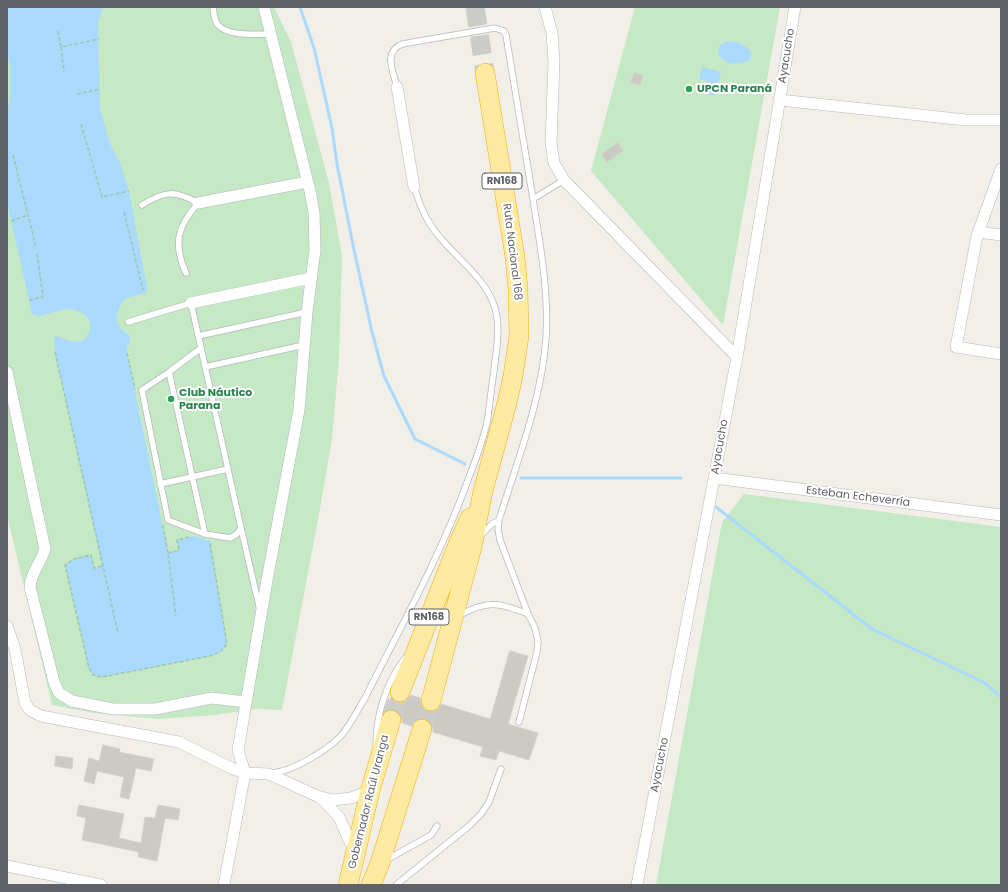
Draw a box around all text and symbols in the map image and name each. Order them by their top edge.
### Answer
street label: Ayacucho [776,28,798,84]
place label: UPCN Paraná [697,82,772,96]
marker: UPCN Paraná [684,84,694,94]
road number: RN168 [482,173,522,189]
street label: Ruta Nacional 168 [500,203,524,301]
place label: Club Náutico Parana [179,386,252,412]
marker: Club Náutico Parana [166,394,176,404]
street label: Ayacucho [709,419,731,475]
street label: Esteban Echeverría [805,484,911,510]
road number: RN168 [409,609,449,625]
street label: Gobernador Raúl Uranga [346,734,392,870]
street label: Ayacucho [648,736,672,794]

